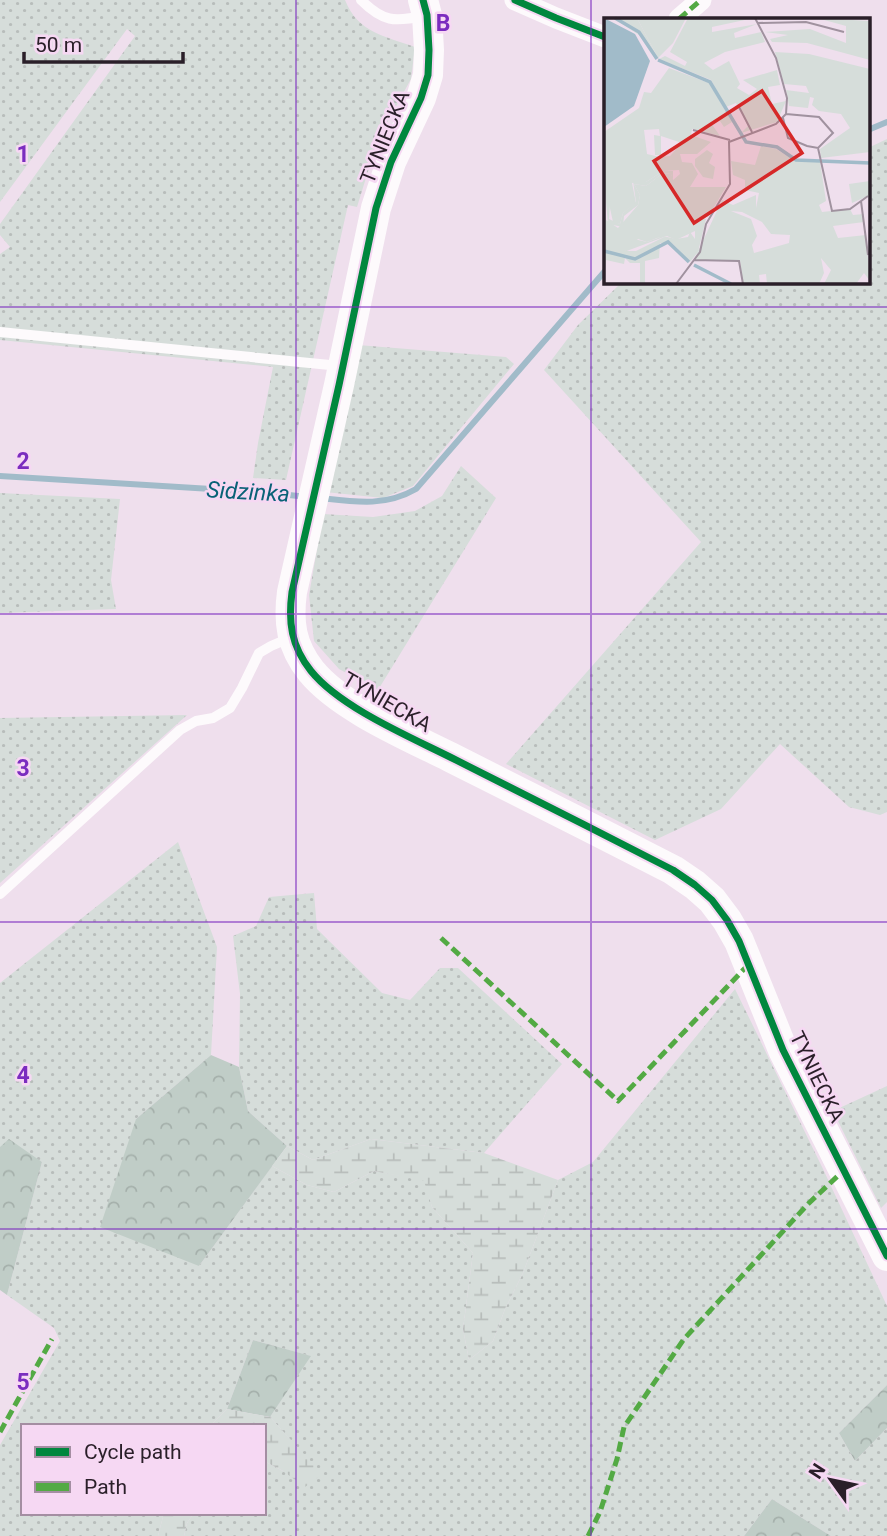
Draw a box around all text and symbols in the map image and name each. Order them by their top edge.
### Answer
text: B [436,10,450,37]
inset map [604,18,870,284]
scale bar [24,21,184,65]
text: 50 m [35,33,82,57]
street label: TYNIECKA [355,87,415,187]
text: 1 [16,141,30,168]
text: 2 [16,448,30,475]
water label: Sidzinka [206,476,290,508]
street label: TYNIECKA [338,667,436,737]
text: 3 [16,755,30,782]
street label: TYNIECKA [785,1027,850,1127]
text: 4 [16,1062,30,1089]
text: 5 [16,1369,30,1396]
legend [21,1424,266,1515]
text: Cycle path [84,1440,182,1464]
north arrow [796,1445,866,1515]
text: N [804,1459,830,1483]
text: Path [84,1475,127,1499]

